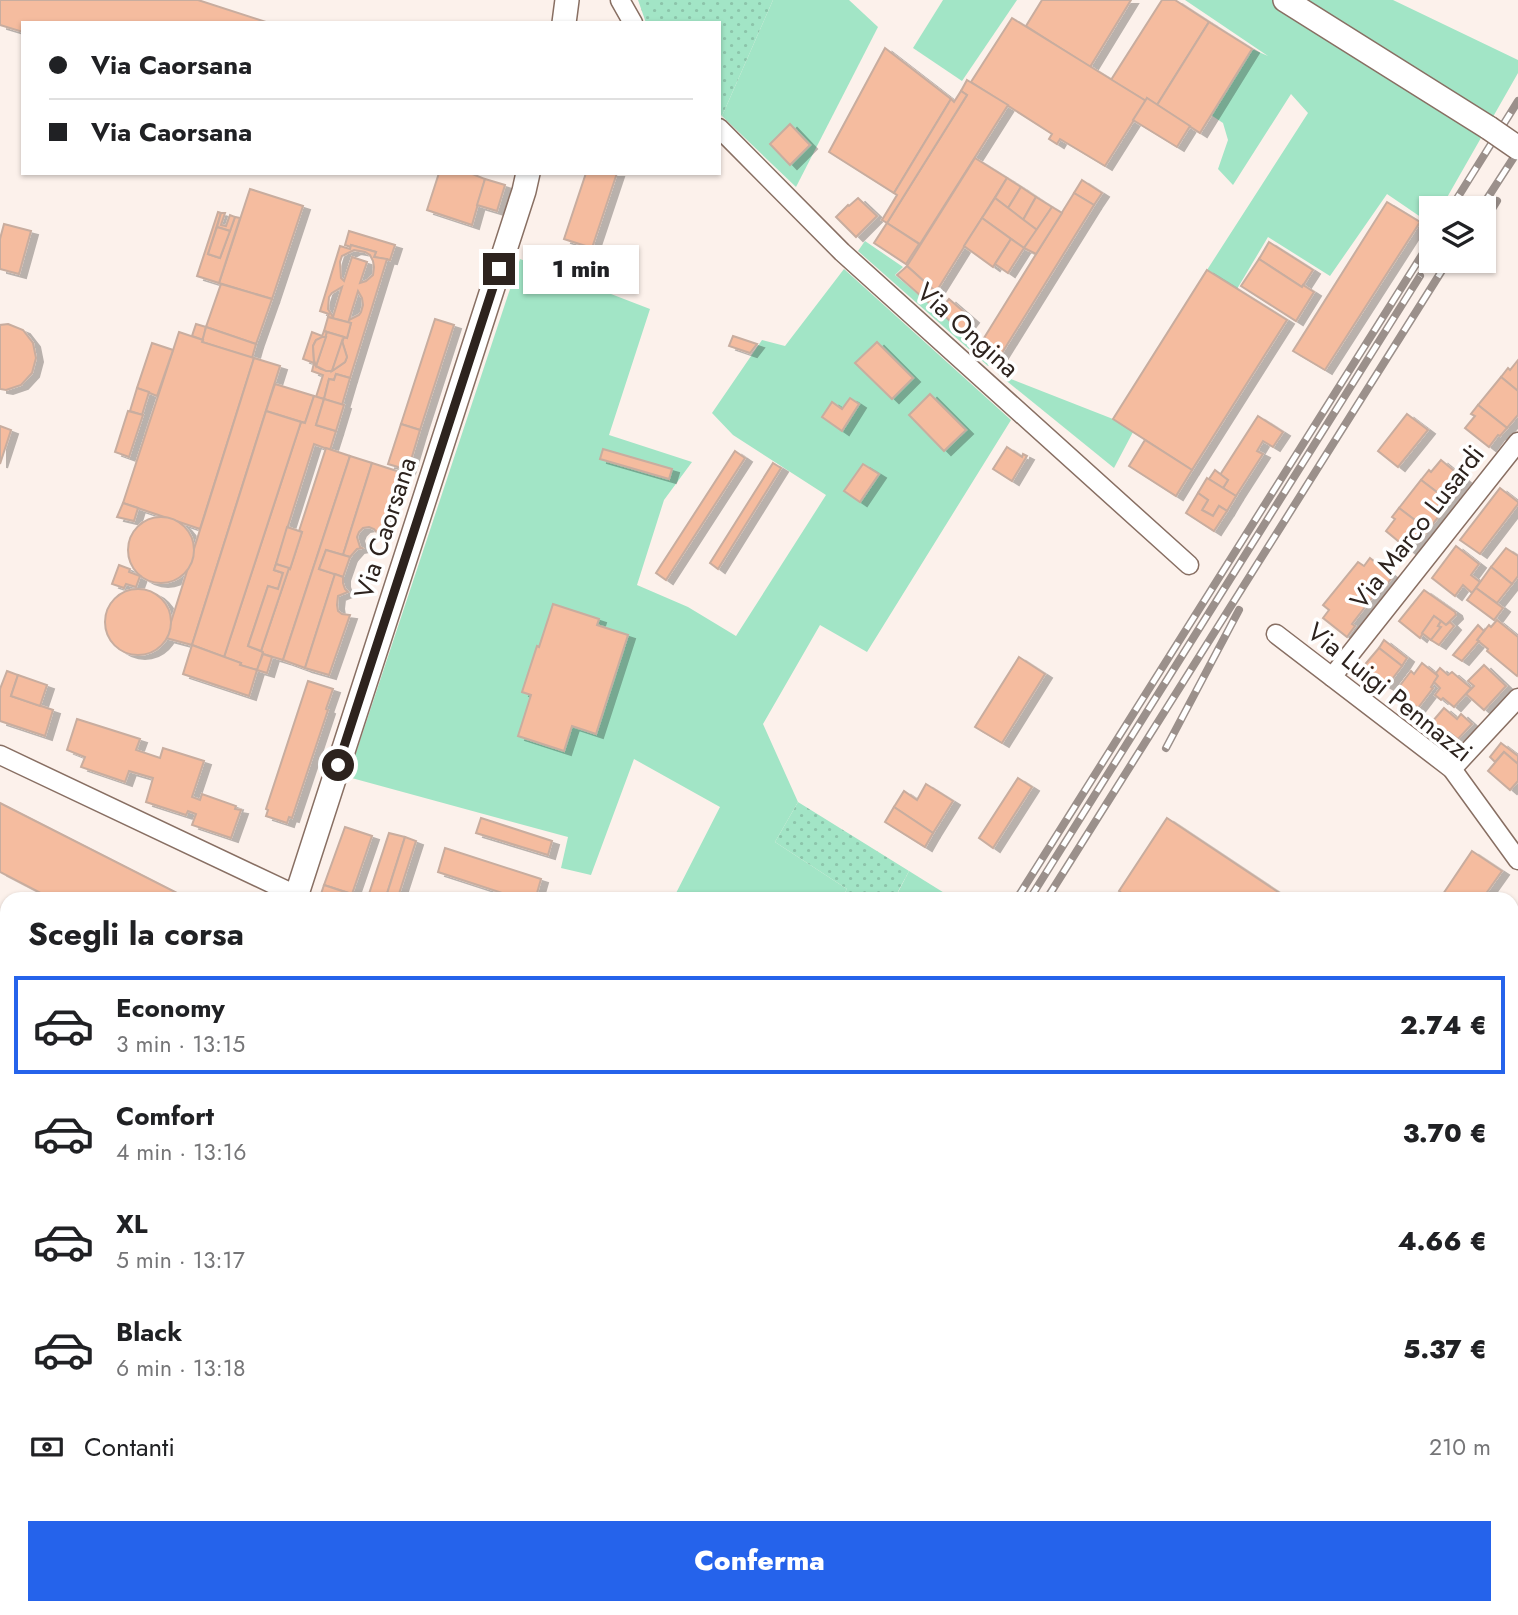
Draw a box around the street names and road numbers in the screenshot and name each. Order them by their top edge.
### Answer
street label: Via Ongina [908,274,1028,386]
street label: Via Marco Lusardi [1341,437,1493,617]
street label: Via Caorsana [344,452,426,604]
street label: Via Luigi Pennazzi [1299,613,1481,771]

